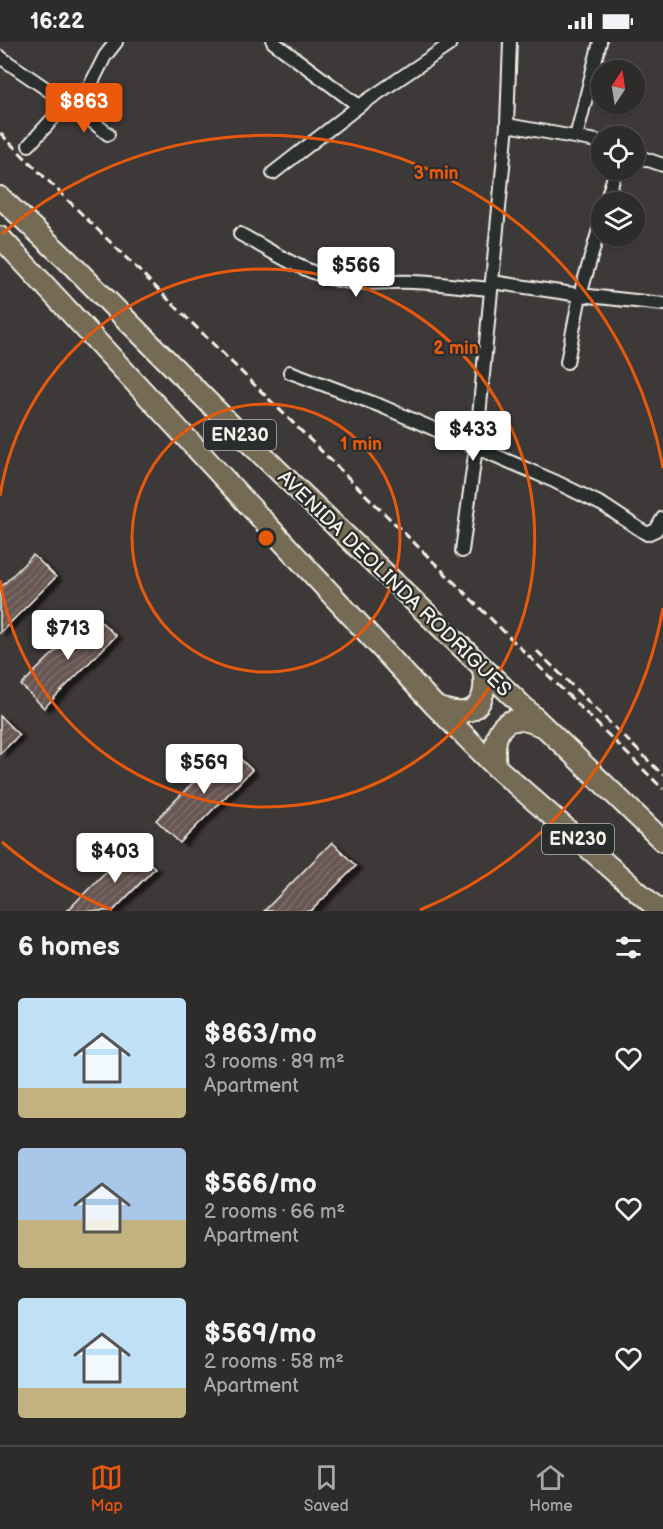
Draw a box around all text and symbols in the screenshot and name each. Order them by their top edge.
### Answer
text: 16:22 [30,8,84,35]
north arrow [591,60,645,114]
map controls [591,60,645,246]
pin: $863 [48,83,120,134]
text: $863 [60,90,109,114]
button: locate [591,126,645,180]
text: 3 min [413,163,459,184]
button: layers [591,192,645,246]
pin: $566 [320,247,392,298]
text: $566 [332,254,380,278]
text: 2 min [433,338,479,359]
pin: $433 [437,411,509,462]
text: $433 [449,418,497,442]
road number: EN230 [204,420,276,450]
text: 1 min [340,434,382,455]
street label: AVENIDA DEOLINDA RODRIGUES [273,466,516,702]
centre of rings [256,528,276,548]
pin: $713 [32,610,104,661]
text: $713 [46,617,90,641]
pin: $569 [168,744,240,795]
text: $569 [180,751,228,775]
road number: EN230 [542,824,614,854]
pin: $403 [79,833,151,884]
text: $403 [90,840,140,864]
icon: filters [612,931,645,964]
text: 6 homes [18,932,120,963]
text: $863/mo [204,1019,317,1050]
icon: home [66,1022,138,1094]
icon: heart [612,1042,645,1075]
text: 3 rooms · 89 m² [204,1050,345,1074]
text: Apartment [204,1074,299,1098]
text: $566/mo [204,1169,317,1200]
icon: home [66,1172,138,1244]
icon: heart [612,1192,645,1225]
text: 2 rooms · 66 m² [204,1200,345,1224]
text: Apartment [204,1224,299,1248]
text: $569/mo [204,1319,316,1350]
icon: home [66,1322,138,1394]
icon: heart [612,1342,645,1375]
text: 2 rooms · 58 m² [204,1350,344,1374]
text: Apartment [204,1374,299,1398]
tab: Map [90,1461,123,1516]
tab: Saved [304,1461,349,1516]
tab: Home [529,1461,573,1516]

